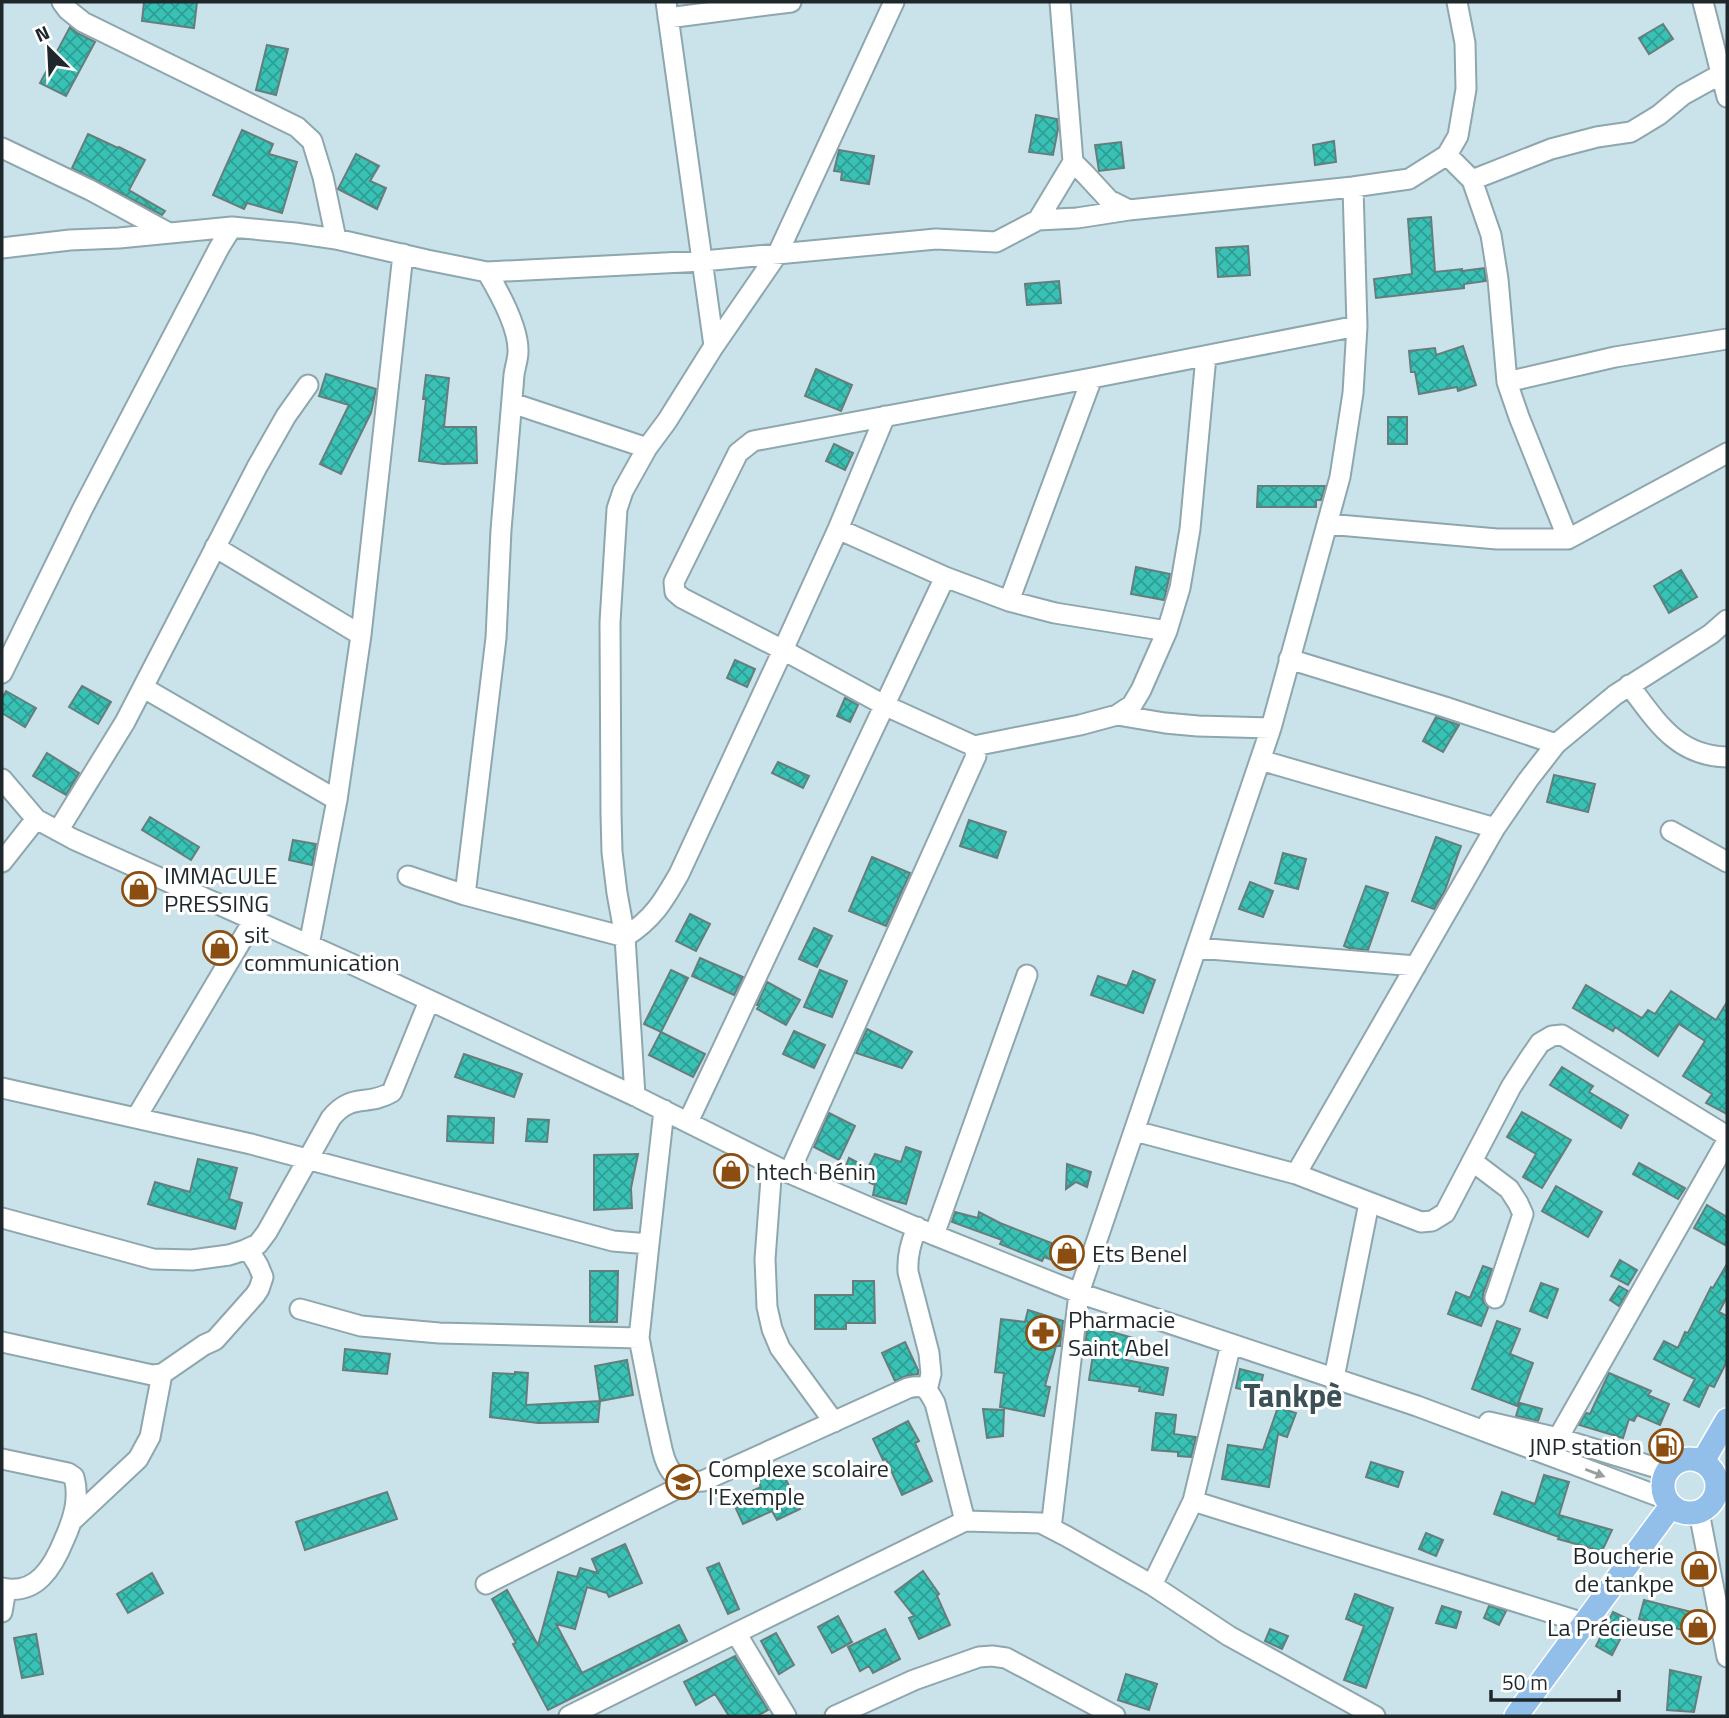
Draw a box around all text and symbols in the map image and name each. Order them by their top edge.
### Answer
north arrow [14,14,84,84]
text: N [30,17,54,49]
place label: IMMACULE PRESSING [164,857,278,921]
shop icon: IMMACULE PRESSING [120,870,158,908]
place label: sit communication [244,916,400,980]
shop icon: sit communication [201,929,239,967]
shop icon: htech Bénin [712,1152,750,1190]
place label: htech Bénin [756,1153,876,1189]
shop icon: Ets Benel [1048,1234,1086,1272]
place label: Ets Benel [1092,1235,1187,1271]
place label: Pharmacie Saint Abel [1068,1301,1175,1365]
pharmacy icon: Pharmacie Saint Abel [1024,1314,1062,1352]
district label: Tankpè [1244,1371,1342,1419]
fuel station icon: JNP station [1647,1427,1685,1465]
place label: JNP station [1528,1428,1642,1464]
place label: Complexe scolaire l'Exemple [708,1450,889,1514]
school or university icon: Complexe scolaire l'Exemple [664,1463,702,1501]
one-way arrow [1585,1468,1606,1479]
place label: Boucherie de tankpe [1573,1537,1674,1601]
shop icon: Boucherie de tankpe [1680,1550,1718,1588]
shop icon: La Précieuse [1679,1608,1717,1646]
place label: La Précieuse [1547,1609,1674,1645]
scale bar [1491,1658,1619,1702]
text: 50 m [1502,1666,1548,1698]

